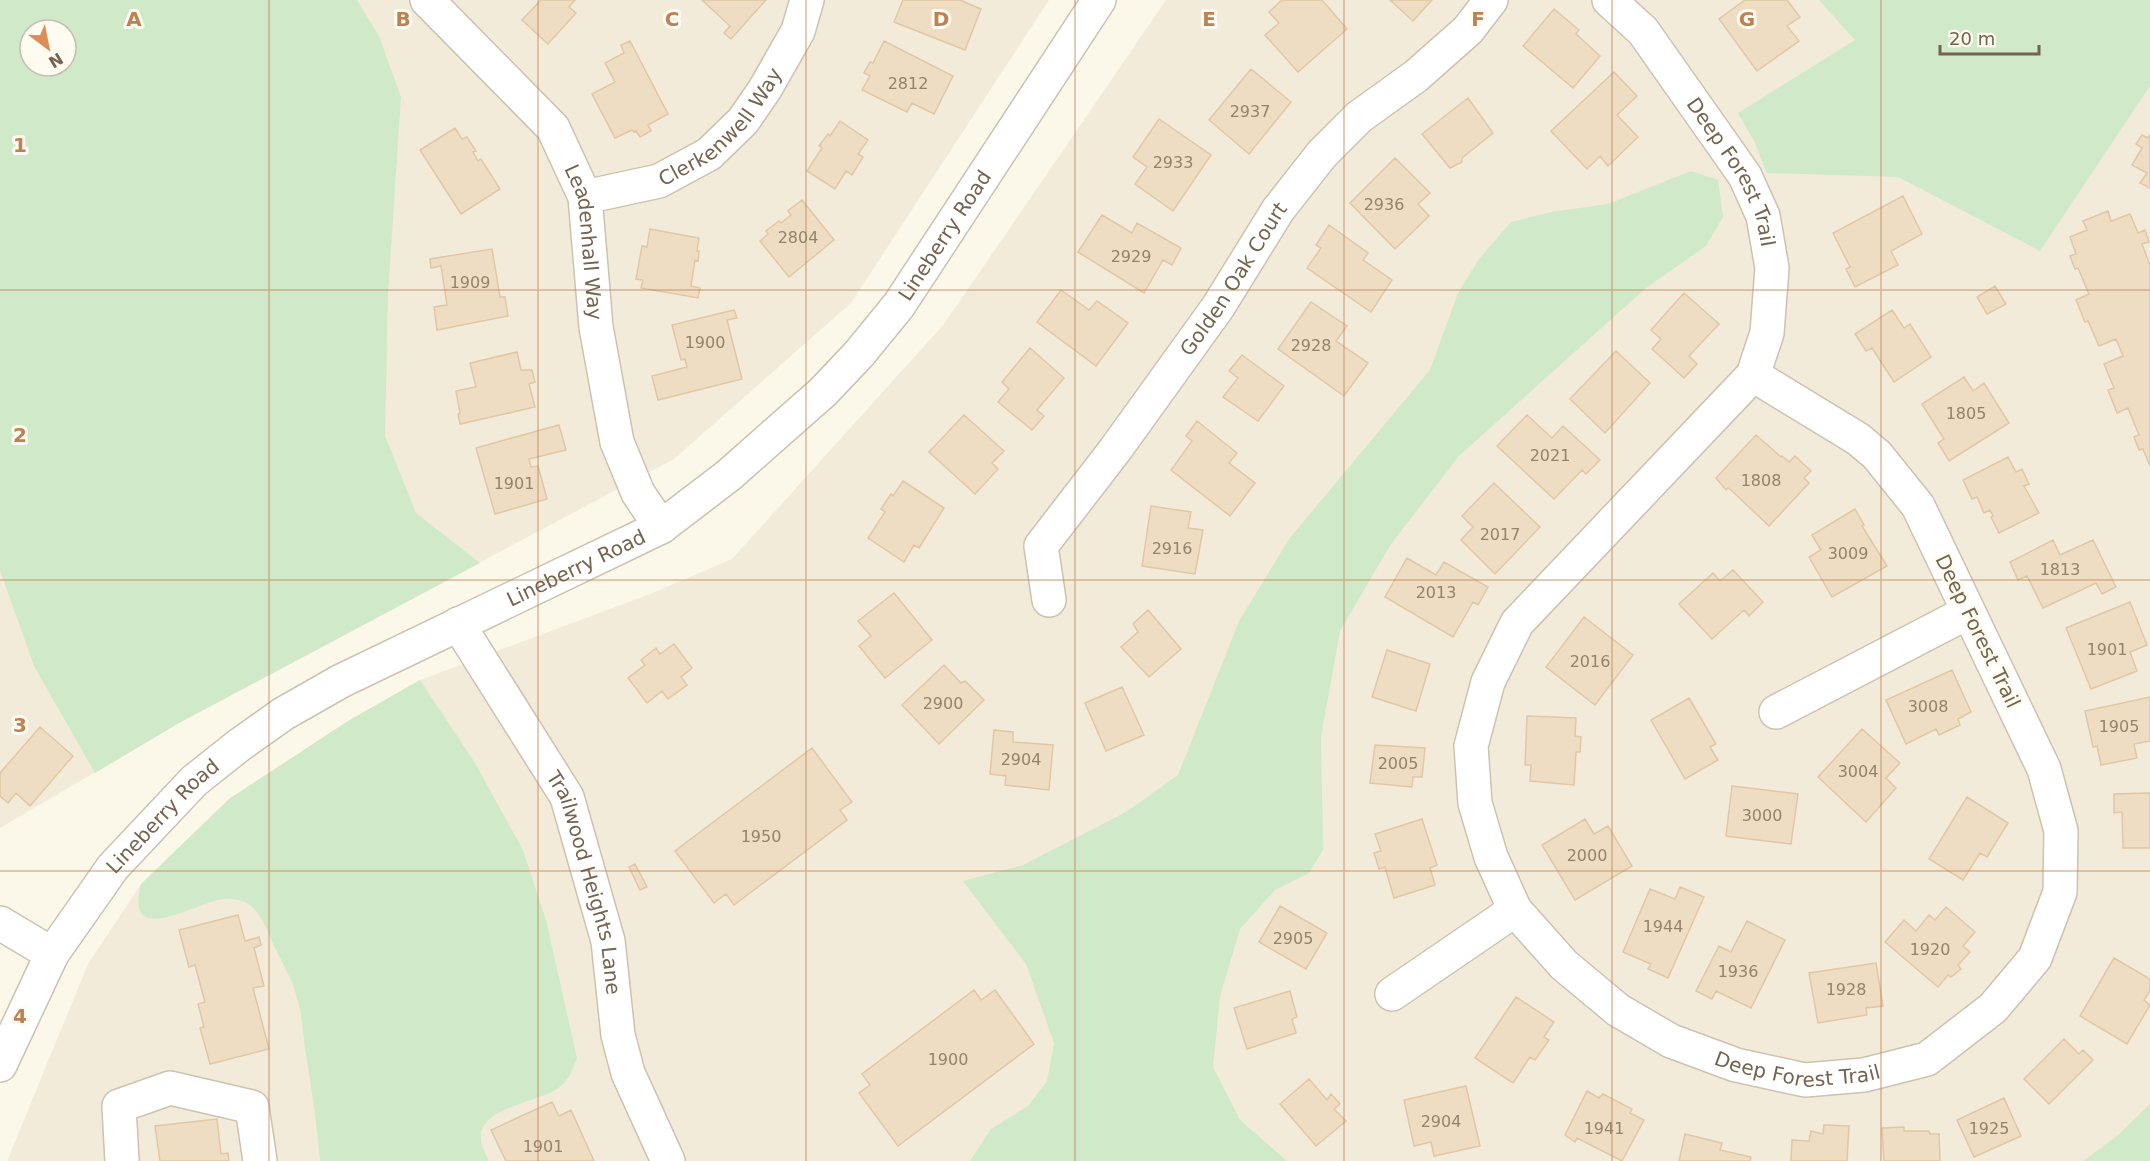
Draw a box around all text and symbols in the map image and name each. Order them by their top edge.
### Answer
text: A [126,7,142,31]
text: B [395,7,411,31]
text: C [665,7,679,31]
text: D [933,7,949,31]
text: E [1202,7,1216,31]
text: F [1471,7,1485,31]
text: G [1739,7,1755,31]
north arrow [18,18,78,78]
scale bar [1940,18,2039,56]
text: 20 m [1949,28,1995,49]
text: N [45,49,66,72]
street label: Clerkenwell Way [654,63,787,191]
house number: 2812 [888,74,928,93]
street label: Deep Forest Trail [1682,93,1780,248]
house number: 2937 [1230,102,1270,121]
text: 1 [13,133,27,157]
house number: 2933 [1153,153,1193,172]
street label: Leadenhall Way [560,160,607,321]
street label: Lineberry Road [893,166,996,305]
house number: 2936 [1364,195,1404,214]
street label: Golden Oak Court [1175,197,1292,360]
house number: 2804 [778,228,818,247]
house number: 2929 [1111,247,1151,266]
house number: 1909 [450,273,490,292]
house number: 1900 [685,333,725,352]
house number: 2928 [1291,336,1331,355]
house number: 1805 [1946,404,1986,423]
text: 2 [13,423,27,447]
house number: 2021 [1530,446,1570,465]
house number: 1808 [1741,471,1781,490]
house number: 1901 [494,474,534,493]
street label: Lineberry Road [503,524,649,611]
house number: 2017 [1480,525,1520,544]
house number: 2916 [1152,539,1192,558]
house number: 3009 [1828,544,1868,563]
street label: Deep Forest Trail [1930,550,2026,712]
house number: 1813 [2040,560,2080,579]
house number: 2013 [1416,583,1456,602]
house number: 1901 [2087,640,2127,659]
house number: 2016 [1570,652,1610,671]
house number: 2900 [923,694,963,713]
house number: 3008 [1908,697,1948,716]
text: 3 [13,713,27,737]
house number: 1905 [2099,717,2139,736]
house number: 2904 [1001,750,1041,769]
street label: Lineberry Road [101,754,224,878]
house number: 2005 [1378,754,1418,773]
house number: 3004 [1838,762,1878,781]
street label: Trailwood Heights Lane [541,766,626,996]
house number: 3000 [1742,806,1782,825]
house number: 1950 [741,827,781,846]
house number: 2000 [1567,846,1607,865]
house number: 1944 [1643,917,1683,936]
house number: 2905 [1273,929,1313,948]
house number: 1920 [1910,940,1950,959]
house number: 1936 [1718,962,1758,981]
house number: 1928 [1826,980,1866,999]
text: 4 [13,1004,27,1028]
street label: Deep Forest Trail [1711,1046,1883,1092]
house number: 1900 [928,1050,968,1069]
house number: 2904 [1421,1112,1461,1131]
house number: 1941 [1584,1119,1624,1138]
house number: 1925 [1969,1119,2009,1138]
house number: 1901 [523,1137,563,1156]

